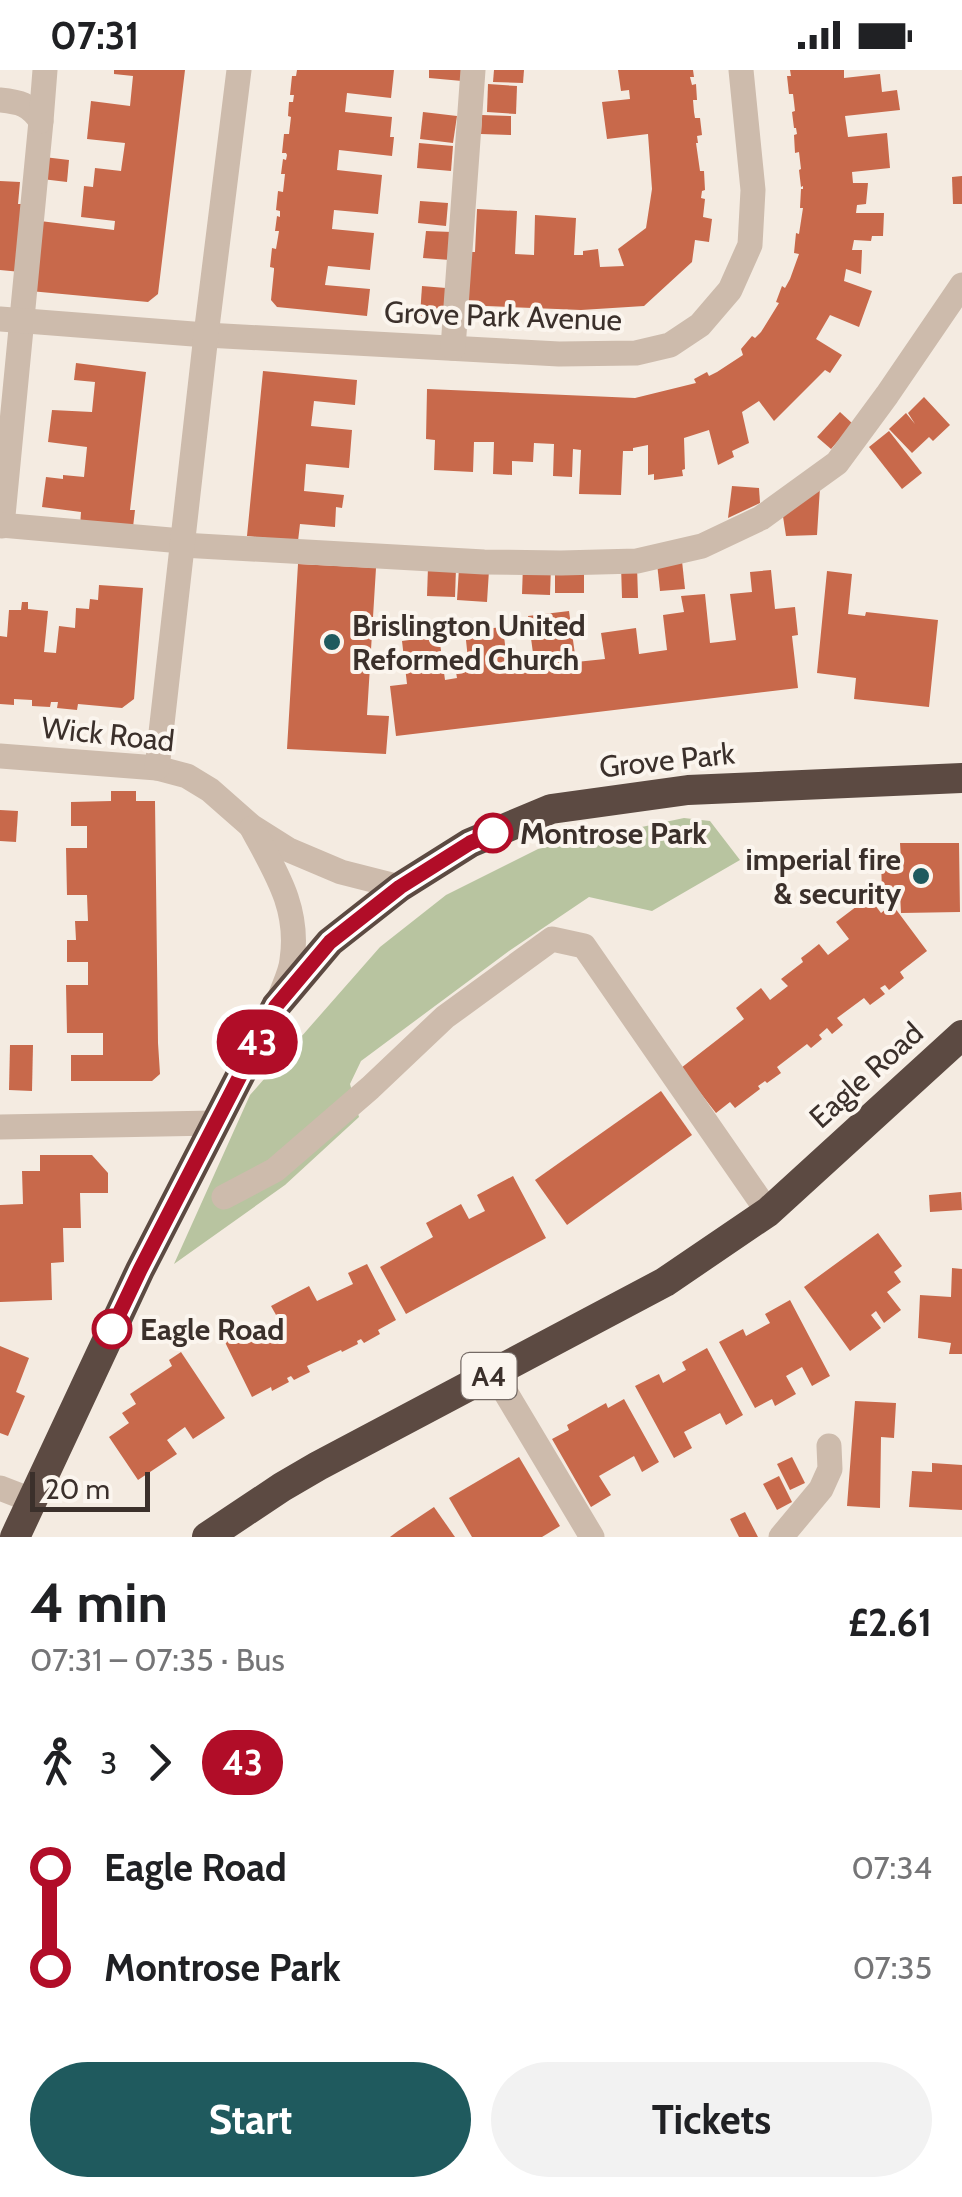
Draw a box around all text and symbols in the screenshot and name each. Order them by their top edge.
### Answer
text: 07:31 [50,12,139,59]
street label: Grove Park Avenue [384,293,622,339]
place label: Brislington United Reformed Church [352,607,586,678]
marker: Brislington United Reformed Church [321,631,343,653]
street label: Wick Road [40,709,176,759]
street label: Grove Park [597,734,737,786]
marker: Montrose Park [474,814,512,852]
place label: Montrose Park [520,815,707,852]
place label: imperial fire & security [746,841,902,912]
marker: imperial fire & security [910,865,932,887]
line badge: 43 [212,1010,302,1074]
street label: Eagle Road [802,1014,930,1136]
text: 43 [237,1021,277,1064]
marker: Eagle Road [93,1310,131,1348]
place label: Eagle Road [140,1311,284,1348]
road number: A4 [462,1353,516,1399]
scale bar [30,1467,150,1512]
text: 20 m [45,1472,110,1506]
text: 4 min [30,1569,168,1636]
text: £2.61 [848,1599,932,1646]
text: 07:31 – 07:35 · Bus [30,1640,285,1679]
icon: walk [30,1735,85,1790]
icon: forward [132,1735,187,1790]
text: 43 [222,1741,263,1784]
text: 3 [100,1743,117,1782]
text: Eagle Road [104,1844,287,1891]
text: 07:34 [851,1848,932,1887]
text: Montrose Park [104,1944,341,1991]
text: 07:35 [853,1948,932,1987]
button: Start [30,2062,471,2177]
button: Tickets [491,2062,932,2177]

